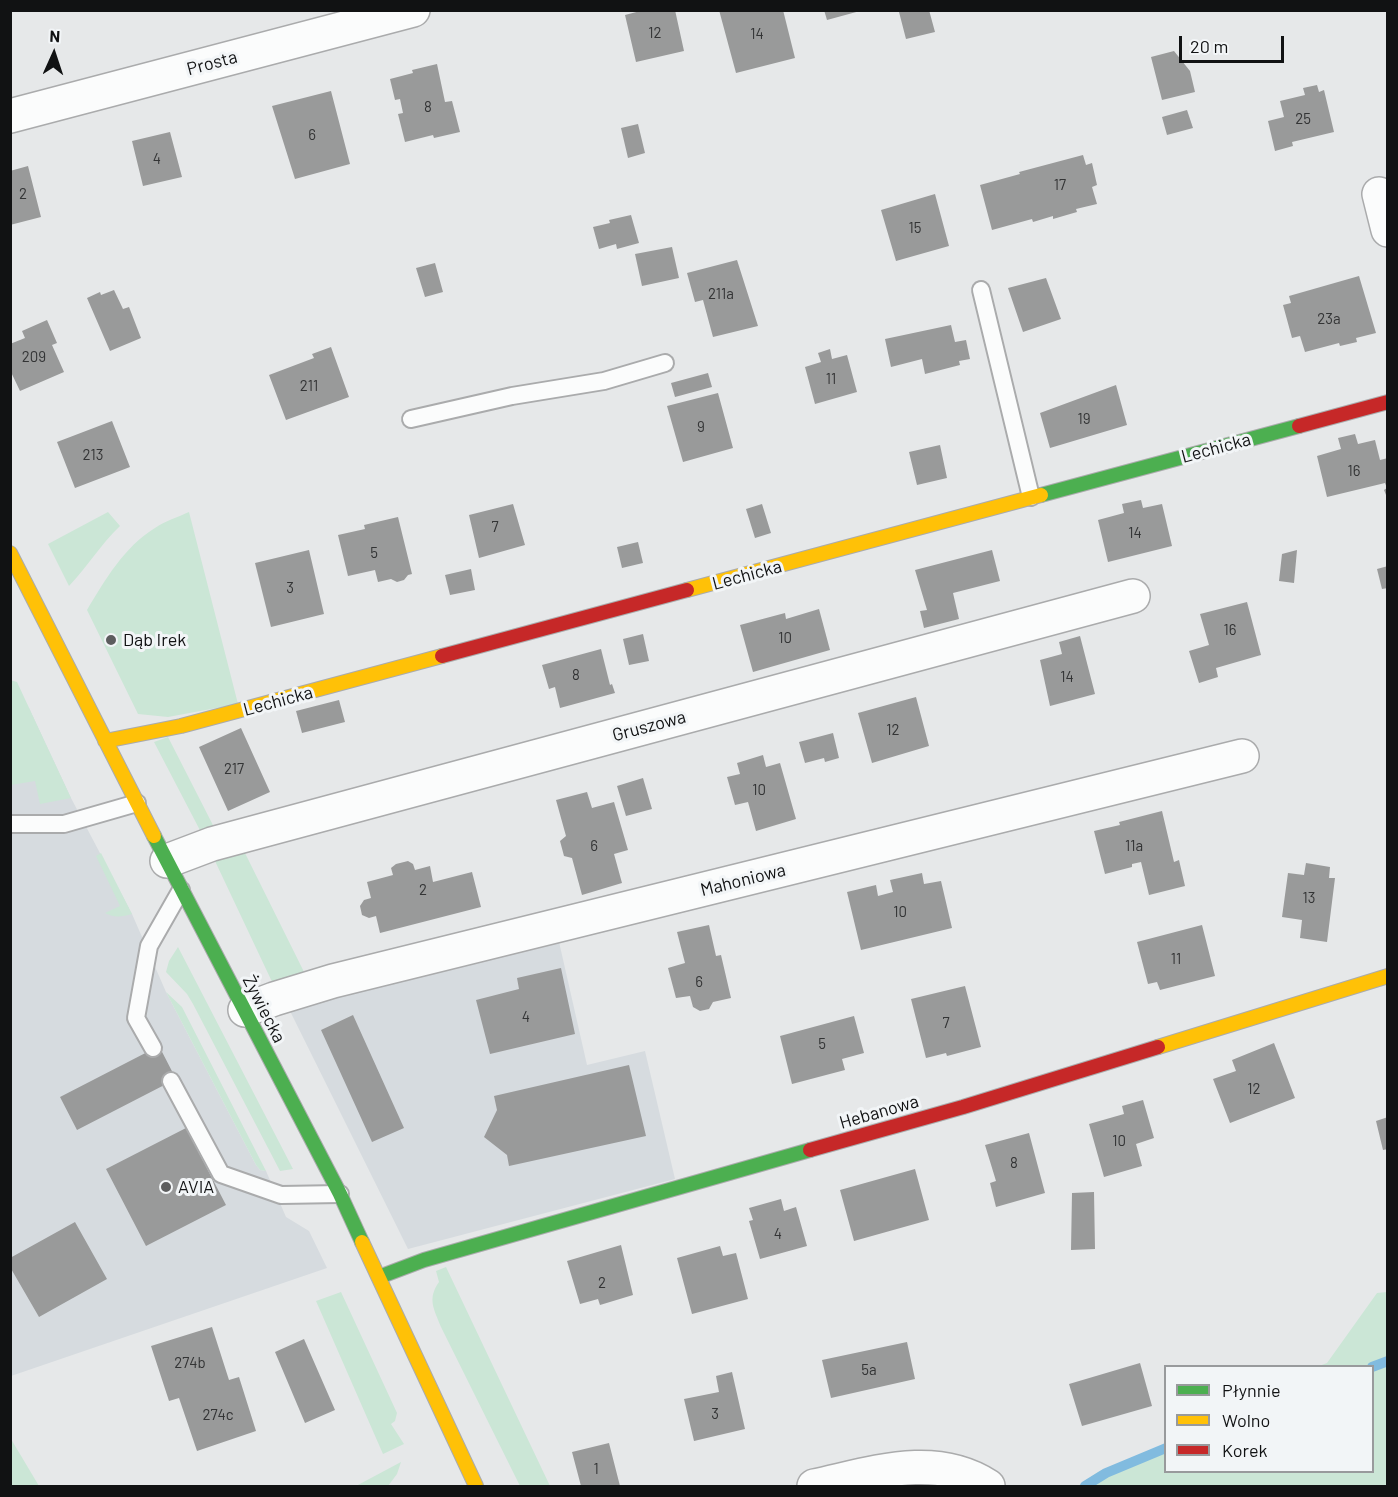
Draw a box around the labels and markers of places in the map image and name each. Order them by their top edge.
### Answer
place label: Dąb Irek [123,629,186,651]
marker: Dąb Irek [104,633,118,647]
place label: AVIA [178,1176,214,1198]
marker: AVIA [159,1180,173,1194]

